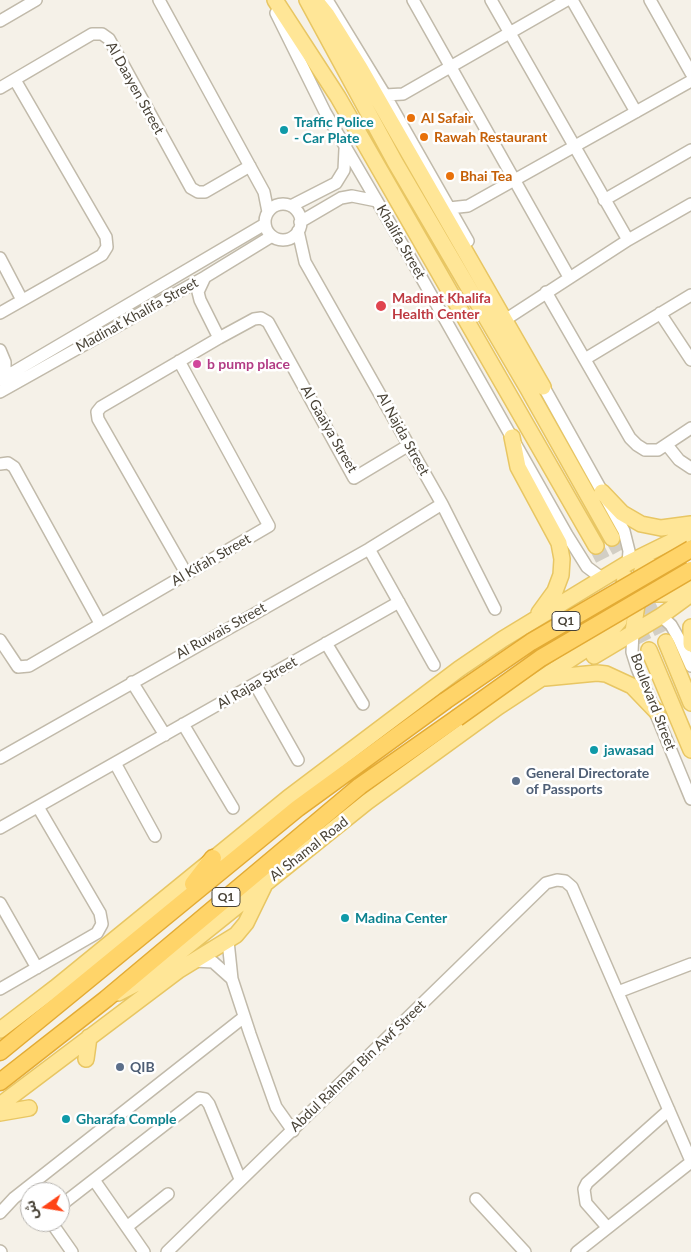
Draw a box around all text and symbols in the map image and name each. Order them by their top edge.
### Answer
street label: Al Daayen Street [103,39,167,137]
place label: Al Safair [421,110,473,126]
marker: Al Safair [405,112,417,124]
place label: Traffic Police - Car Plate [294,114,374,146]
marker: Traffic Police - Car Plate [278,124,290,136]
place label: Rawah Restaurant [434,129,547,145]
marker: Rawah Restaurant [418,131,430,143]
place label: Bhai Tea [460,168,512,184]
marker: Bhai Tea [444,170,456,182]
street label: Khalifa Street [373,202,429,282]
street label: Madinat Khalifa Street [73,274,201,356]
place label: Madinat Khalifa Health Center [392,290,491,322]
marker: Madinat Khalifa Health Center [374,299,388,313]
place label: b pump place [207,356,290,372]
marker: b pump place [191,358,203,370]
street label: Al Gaaiya Street [297,382,361,476]
street label: Al Najda Street [373,390,433,478]
street label: Al Kifah Street [168,530,254,590]
street label: Al Ruwais Street [173,599,269,663]
road number: Q1 [552,612,580,630]
street label: Boulevard Street [627,651,679,753]
street label: Al Rajaa Street [214,653,300,713]
place label: jawasad [604,742,654,758]
marker: jawasad [588,744,600,756]
place label: General Directorate of Passports [526,765,649,798]
marker: General Directorate of Passports [510,775,522,787]
street label: Al Shamal Road [266,813,352,885]
road number: Q1 [212,888,240,906]
place label: Madina Center [355,910,447,926]
marker: Madina Center [339,912,351,924]
street label: Abdul Rahman Bin Awf Street [287,997,429,1135]
place label: QIB [130,1059,155,1075]
marker: QIB [114,1061,126,1073]
place label: Gharafa Comple [76,1111,177,1127]
marker: Gharafa Comple [60,1113,72,1125]
north arrow [20,1182,70,1232]
text: ش [20,1199,41,1222]

